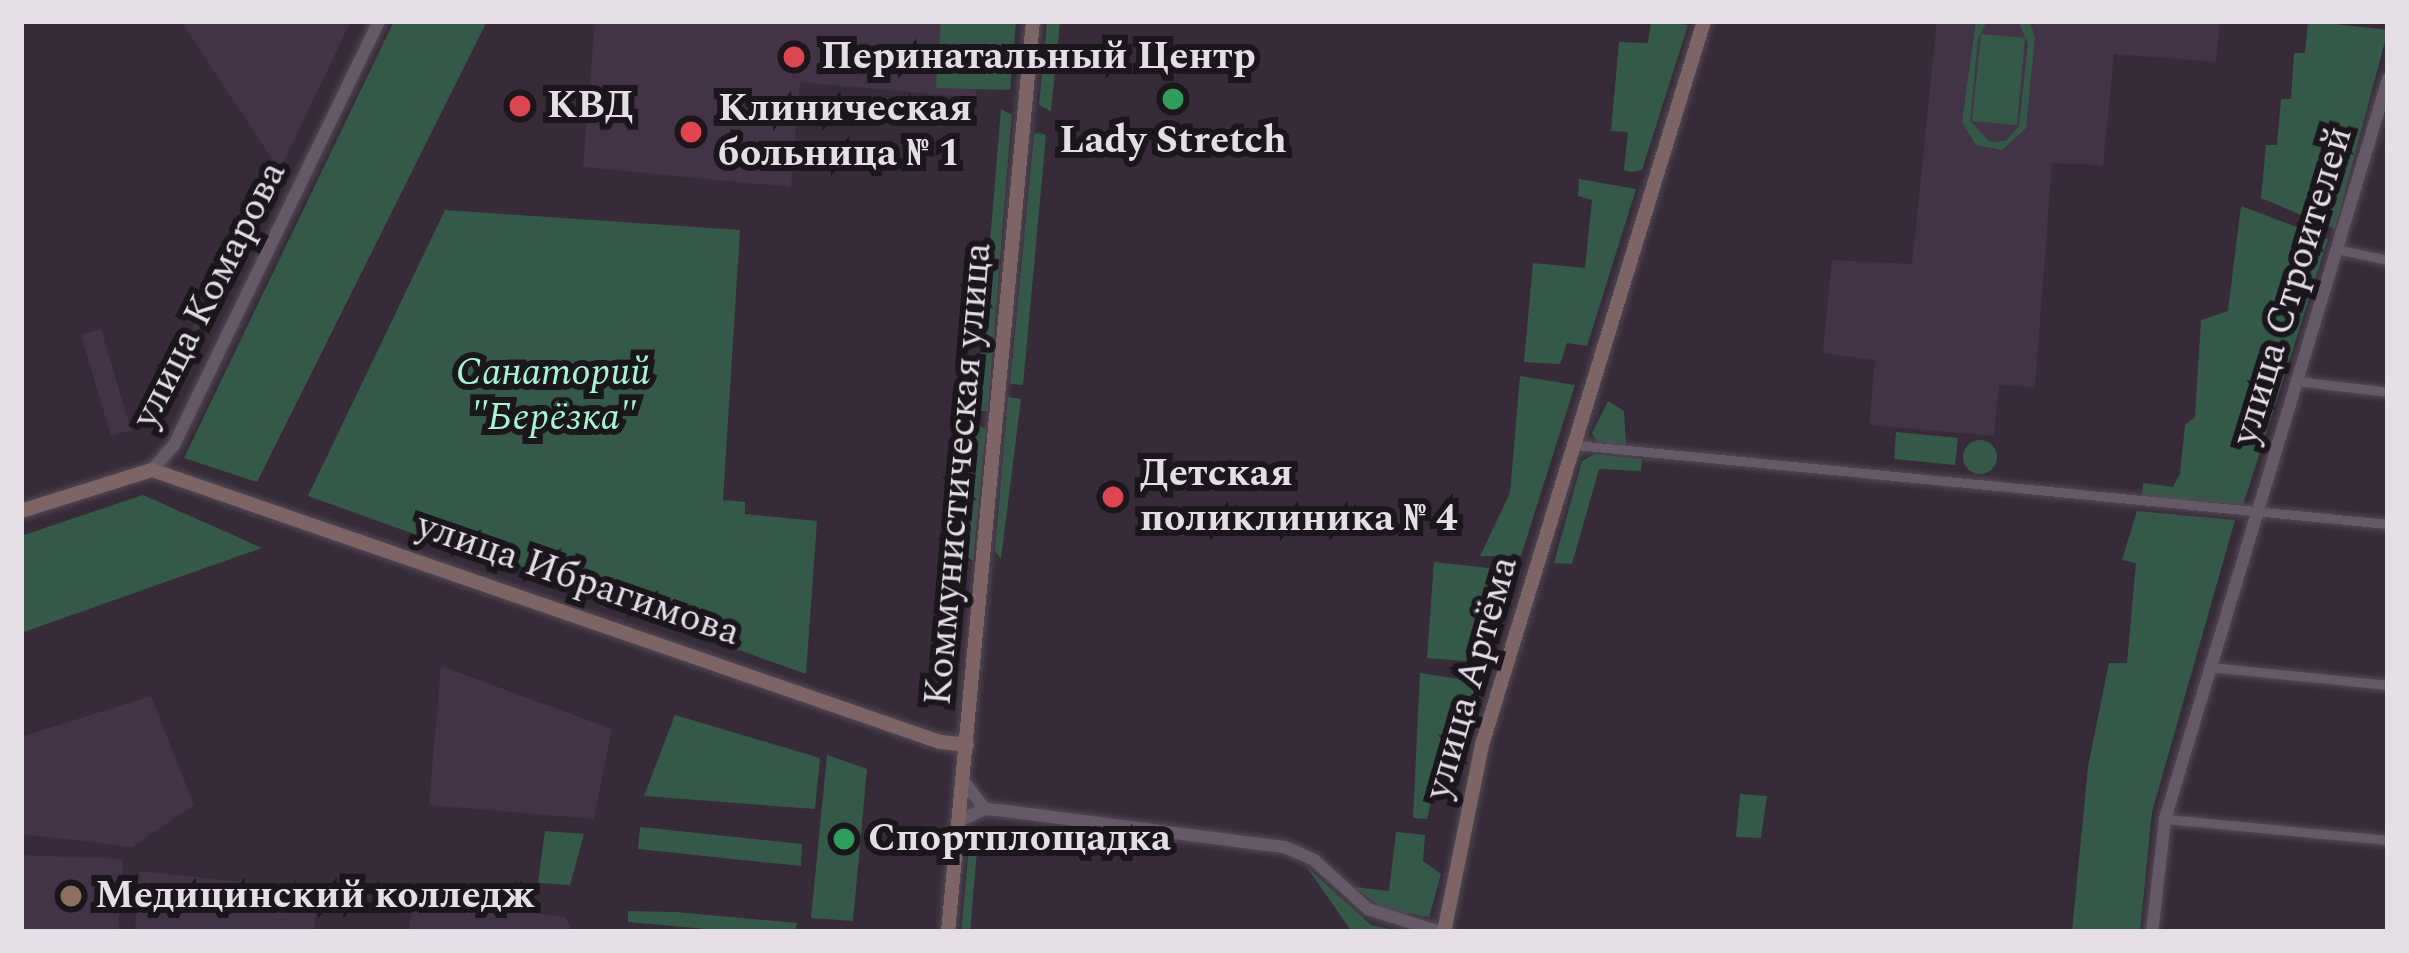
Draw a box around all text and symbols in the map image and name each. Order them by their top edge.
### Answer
place label: Перинатальный Центр [821,34,1256,80]
marker: Перинатальный Центр [778,41,810,73]
place label: КВД [547,83,634,129]
marker: Lady Stretch [1160,86,1186,112]
place label: Клиническая больница № 1 [718,87,972,178]
marker: КВД [504,90,536,122]
marker: Клиническая больница № 1 [675,116,707,148]
place label: Lady Stretch [1059,118,1287,164]
street label: улица Строителей [2222,121,2364,451]
street label: улица Комарова [123,154,297,436]
street label: Коммунистическая улица [915,241,1003,707]
park label: Санаторий "Берёзка" [456,351,650,442]
place label: Детская поликлиника № 4 [1140,452,1458,543]
marker: Детская поликлиника № 4 [1097,481,1129,513]
street label: улица Ибрагимова [410,503,746,657]
street label: улица Артёма [1415,551,1529,805]
place label: Спортплощадка [868,816,1171,862]
marker: Спортплощадка [831,826,857,852]
place label: Медицинский колледж [95,873,535,919]
marker: Медицинский колледж [58,883,84,909]

